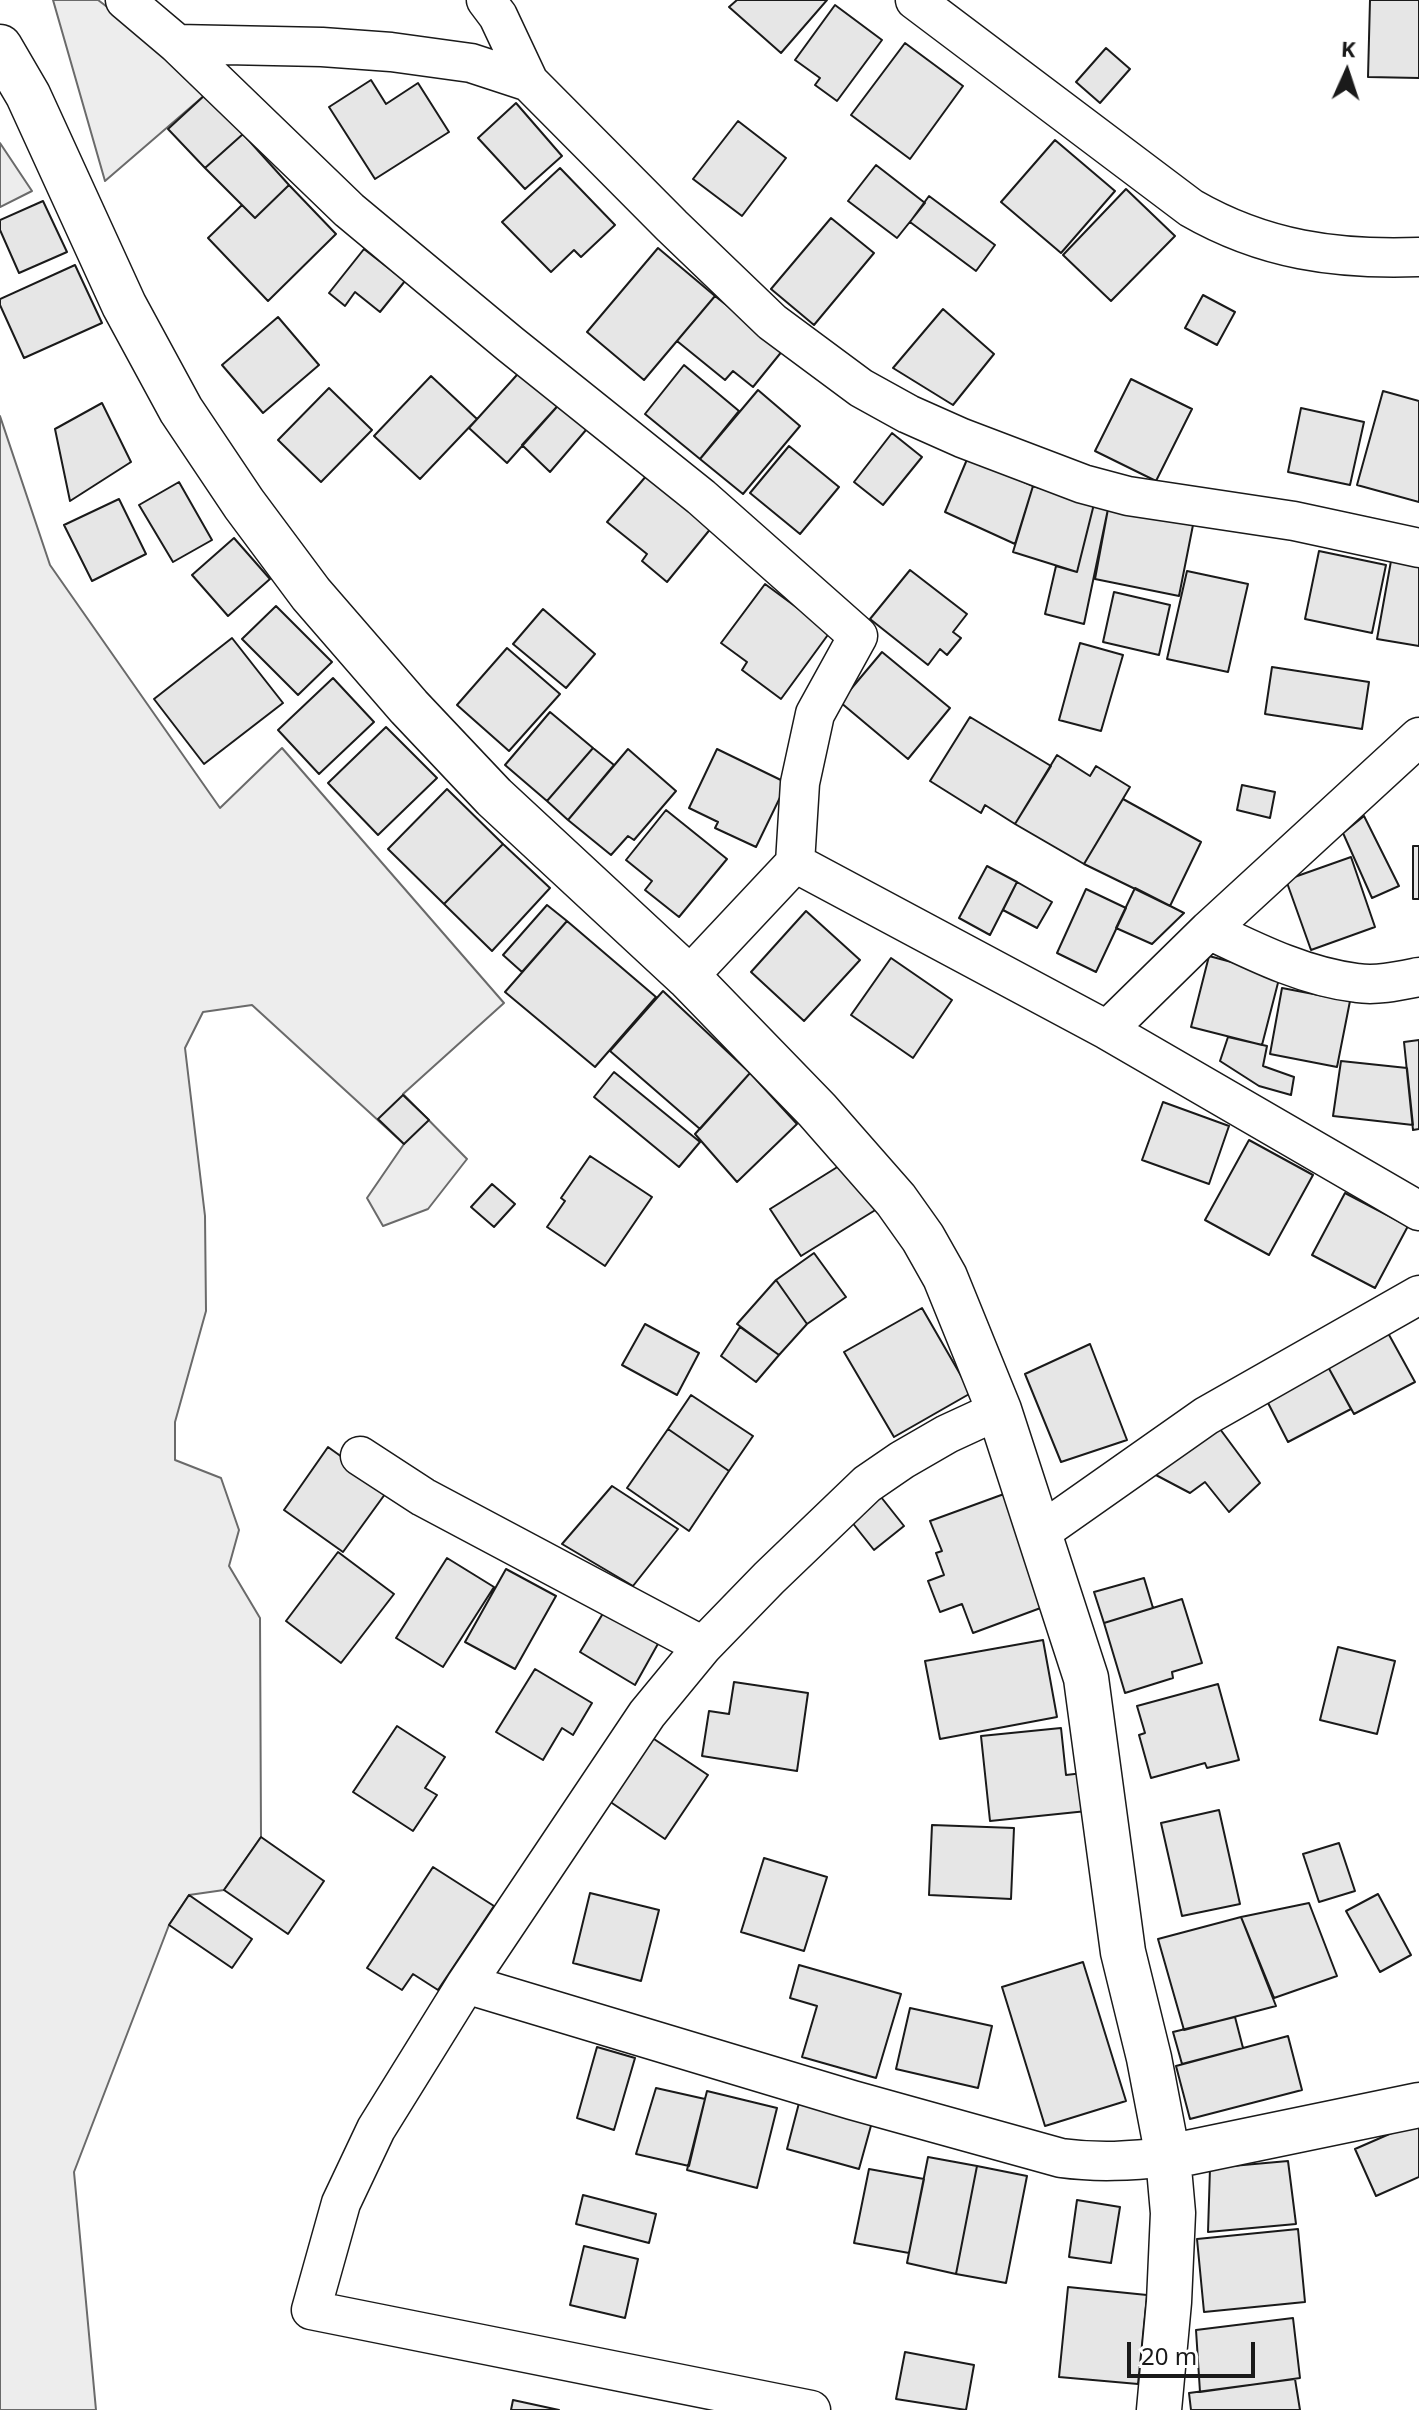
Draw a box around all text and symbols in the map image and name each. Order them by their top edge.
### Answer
north arrow [1307,32,1387,112]
text: K [1340,33,1356,63]
scale bar [1131,2326,1259,2376]
text: 20 m [1141,2339,1197,2372]

